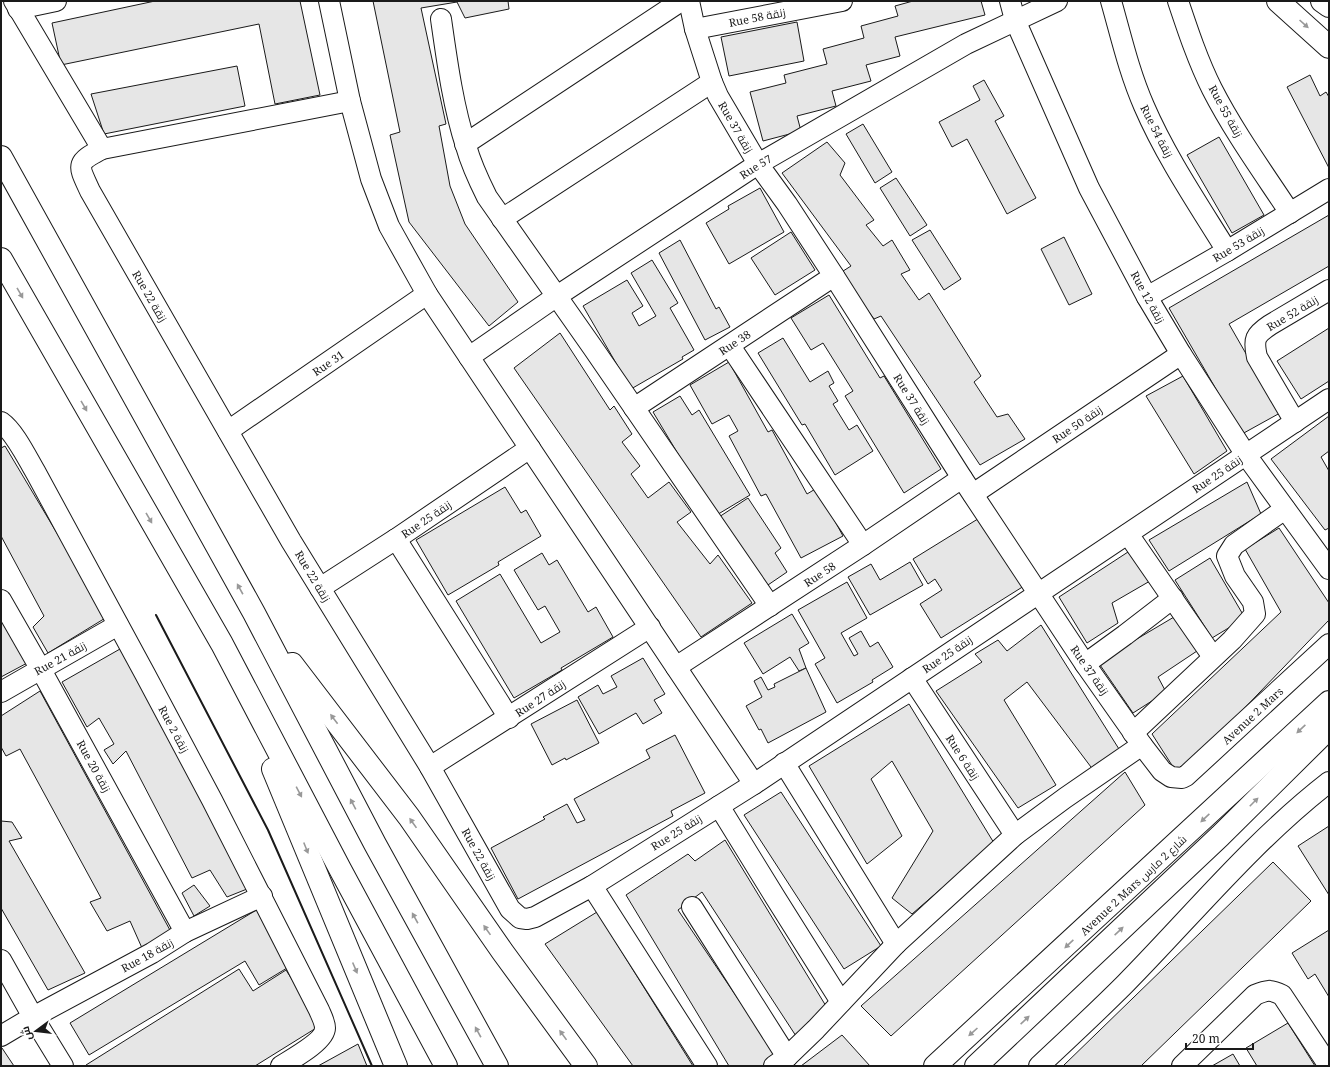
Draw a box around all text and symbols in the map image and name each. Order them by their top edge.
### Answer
street label: Rue 58 زنقة [727,4,787,30]
one-way arrow [1299,19,1308,28]
street label: Rue 55 زنقة [1206,82,1247,140]
street label: Rue 37 زنقة [715,98,757,156]
street label: Rue 54 زنقة [1137,102,1177,160]
street label: Rue 57 [736,150,774,182]
street label: Rue 53 زنقة [1210,223,1267,265]
street label: Rue 22 زنقة [129,267,171,325]
street label: Rue 12 زنقة [1128,268,1169,326]
one-way arrow [17,287,24,299]
street label: Rue 52 زنقة [1264,292,1321,334]
street label: Rue 38 [715,326,753,358]
street label: Rue 31 [309,346,346,379]
street label: Rue 37 زنقة [890,371,934,427]
one-way arrow [81,400,88,412]
street label: Rue 50 زنقة [1049,402,1105,446]
street label: Rue 25 زنقة [1189,452,1245,496]
street label: Rue 25 زنقة [398,497,454,541]
one-way arrow [146,512,153,524]
street label: Rue 22 زنقة [292,548,334,605]
street label: Rue 58 [800,558,838,589]
one-way arrow [237,584,244,595]
street label: Rue 25 زنقة [919,632,975,676]
street label: Rue 21 زنقة [31,637,89,678]
street label: Rue 37 زنقة [1067,642,1113,698]
street label: Rue 27 زنقة [512,676,568,720]
street label: Avenue 2 Mars [1218,683,1286,747]
street label: Rue 2 زنقة [155,703,193,755]
one-way arrow [330,714,338,725]
one-way arrow [1296,725,1306,734]
street label: Rue 6 زنقة [943,731,983,783]
street label: Rue 20 زنقة [74,737,115,795]
one-way arrow [296,786,303,798]
one-way arrow [1249,797,1259,807]
one-way arrow [350,798,357,809]
street label: Rue 25 زنقة [648,810,704,854]
one-way arrow [1200,813,1210,822]
one-way arrow [409,818,417,828]
street label: Rue 22 زنقة [459,825,500,883]
street label: Avenue 2 Mars شارع 2 مارس [1077,832,1190,939]
one-way arrow [303,843,309,855]
one-way arrow [412,912,419,924]
one-way arrow [483,924,491,935]
one-way arrow [1114,926,1124,935]
street label: Rue 18 زنقة [118,934,176,975]
one-way arrow [1064,939,1074,948]
one-way arrow [353,963,359,975]
north arrow [16,1011,56,1051]
one-way arrow [1020,1015,1030,1025]
text: ش [17,1025,35,1042]
scale bar [1186,1025,1253,1051]
one-way arrow [474,1026,481,1038]
one-way arrow [968,1027,978,1036]
one-way arrow [559,1029,567,1040]
text: 20 m [1192,1030,1220,1047]

